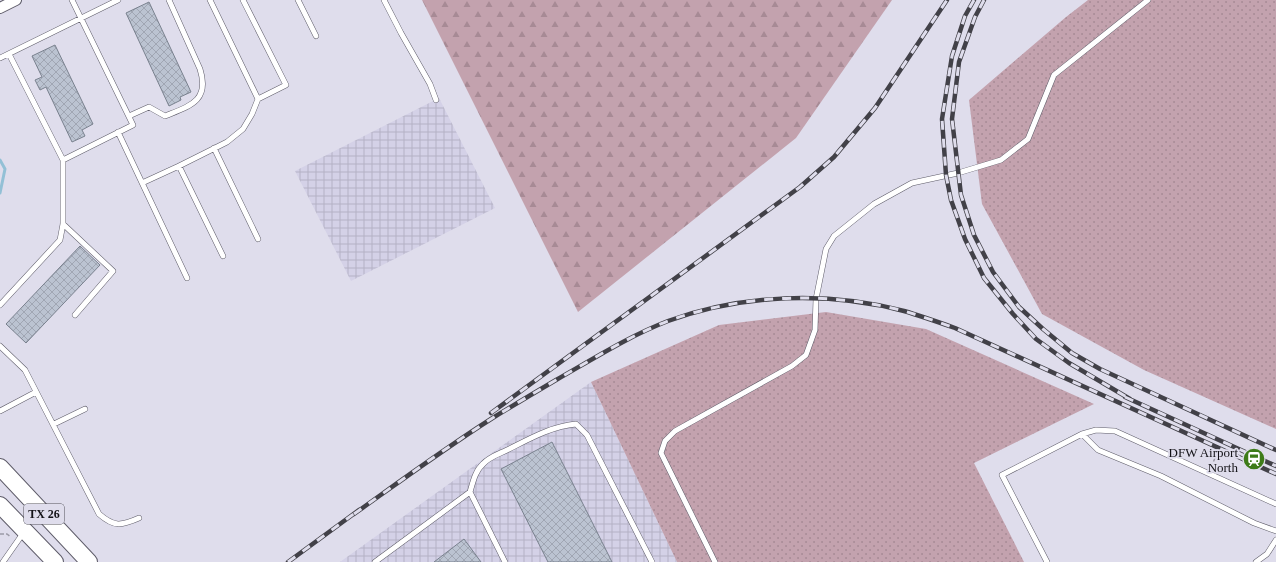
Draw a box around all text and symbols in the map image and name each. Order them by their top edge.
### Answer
place label: DFW Airport North [1169,445,1238,475]
station icon: DFW Airport North [1241,446,1267,472]
road number: TX 26 [24,504,64,524]

